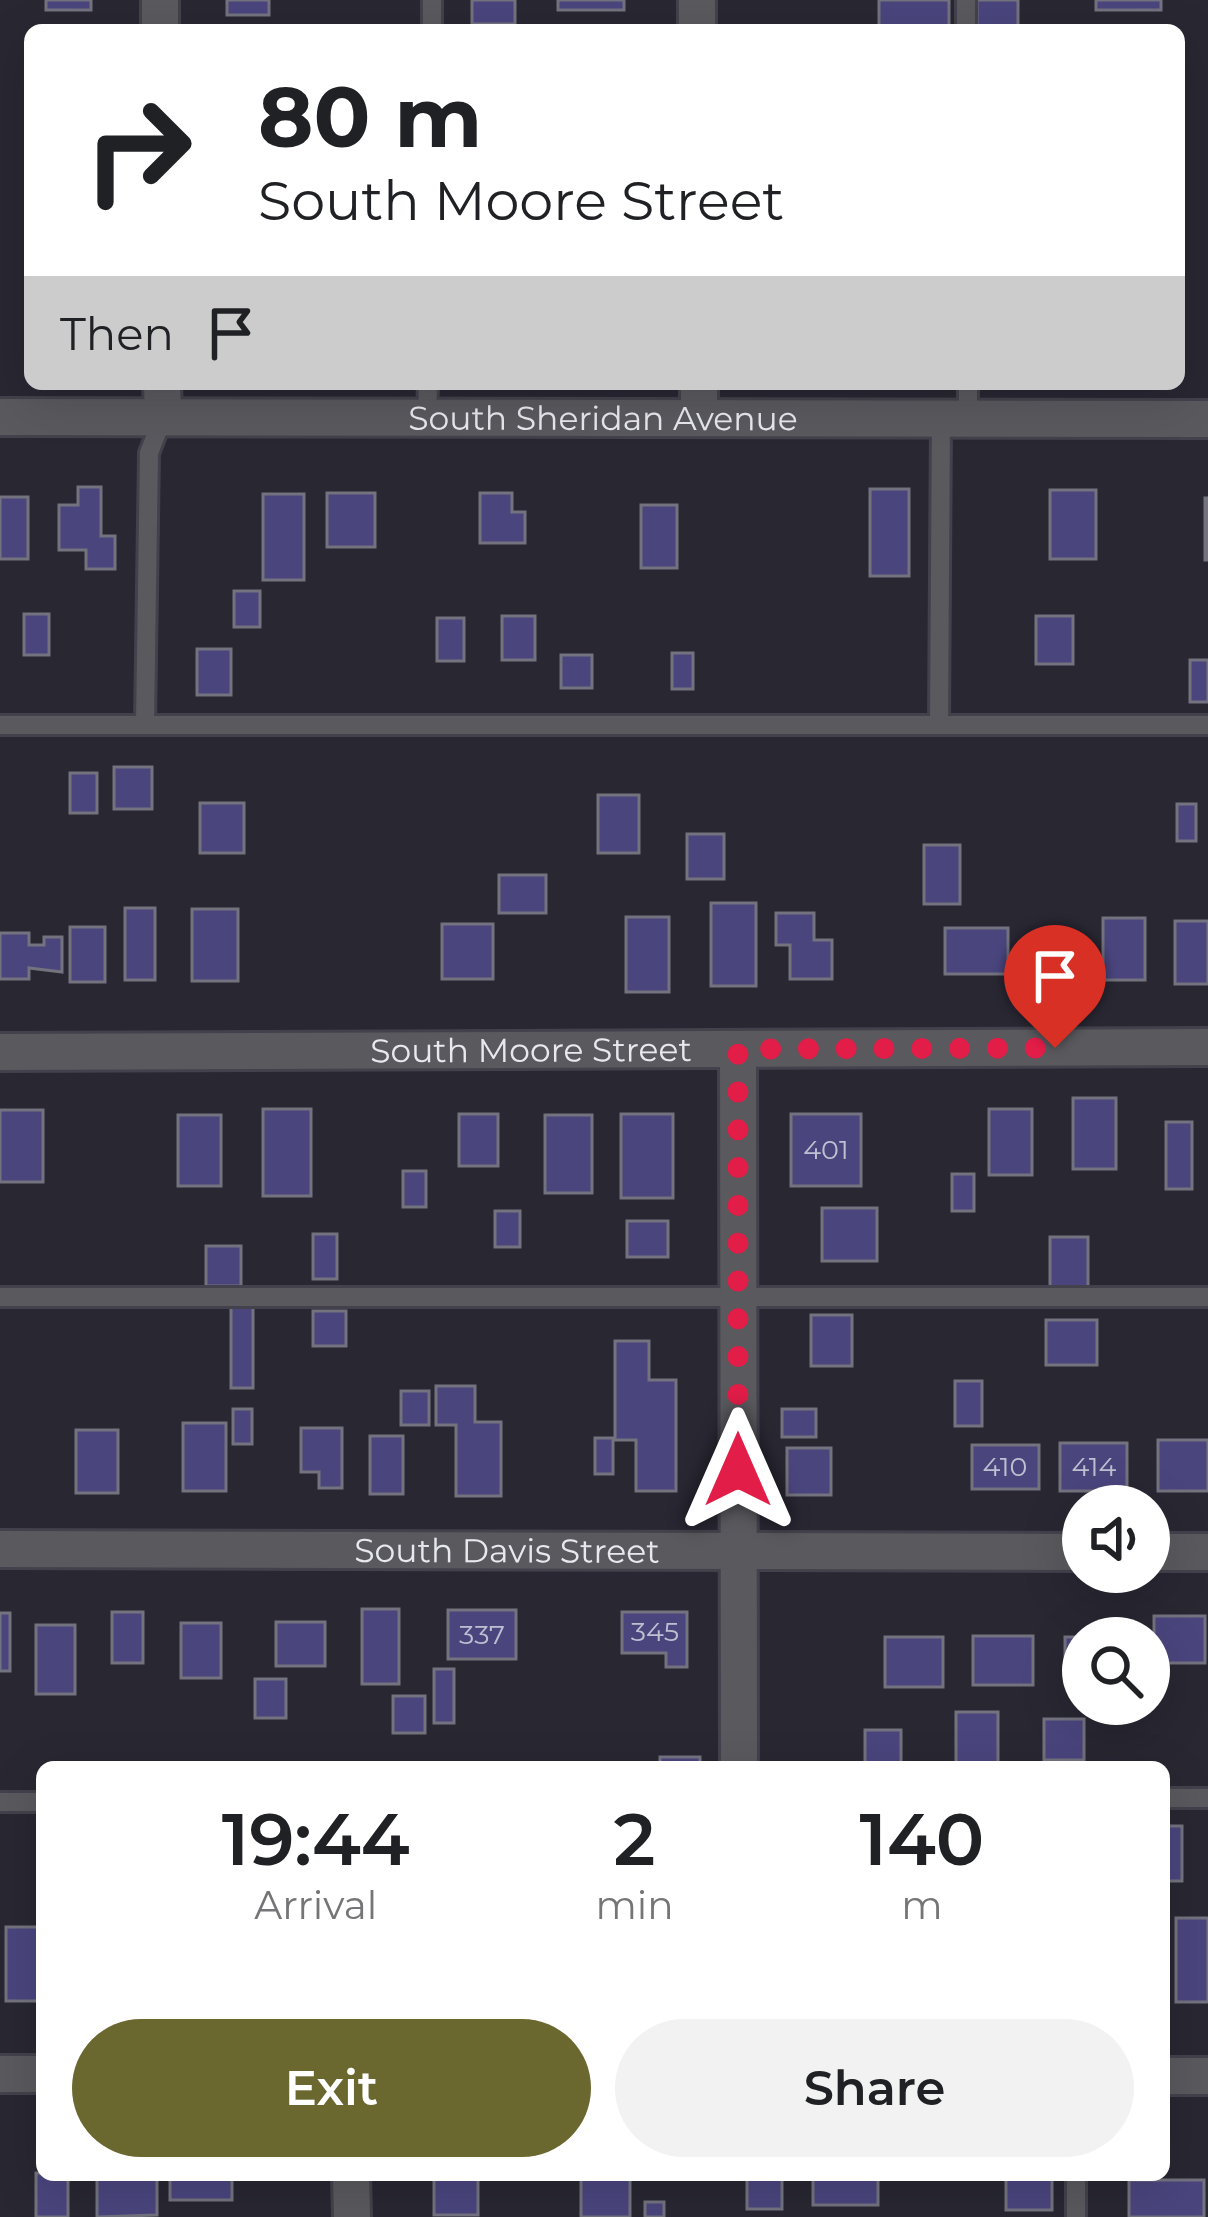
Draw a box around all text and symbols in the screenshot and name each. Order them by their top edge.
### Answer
text: 80 m [258,66,482,168]
icon: right [60,72,216,228]
text: South Moore Street [258,168,784,234]
icon: arrive [198,300,264,366]
text: Then [60,306,174,361]
street label: South Sheridan Avenue [408,398,798,438]
pin [1004,925,1106,1048]
icon: arrive [1022,943,1088,1009]
street label: South Moore Street [370,1029,692,1070]
house number: 401 [803,1133,849,1166]
position arrow [675,1407,801,1533]
house number: 410 [983,1450,1027,1483]
house number: 414 [1072,1450,1117,1483]
map controls [1062,1485,1170,1725]
button: sound [1062,1485,1170,1593]
street label: South Davis Street [354,1530,660,1571]
house number: 345 [631,1615,679,1648]
button: search [1062,1617,1170,1725]
house number: 337 [459,1618,505,1651]
text: 19:44 [222,1795,410,1883]
text: 2 [614,1795,656,1883]
text: 140 [859,1795,984,1883]
text: Arrival [254,1881,377,1929]
text: min [595,1881,674,1929]
text: m [901,1881,943,1929]
button: Exit [72,2019,591,2157]
button: Share [615,2019,1134,2157]

